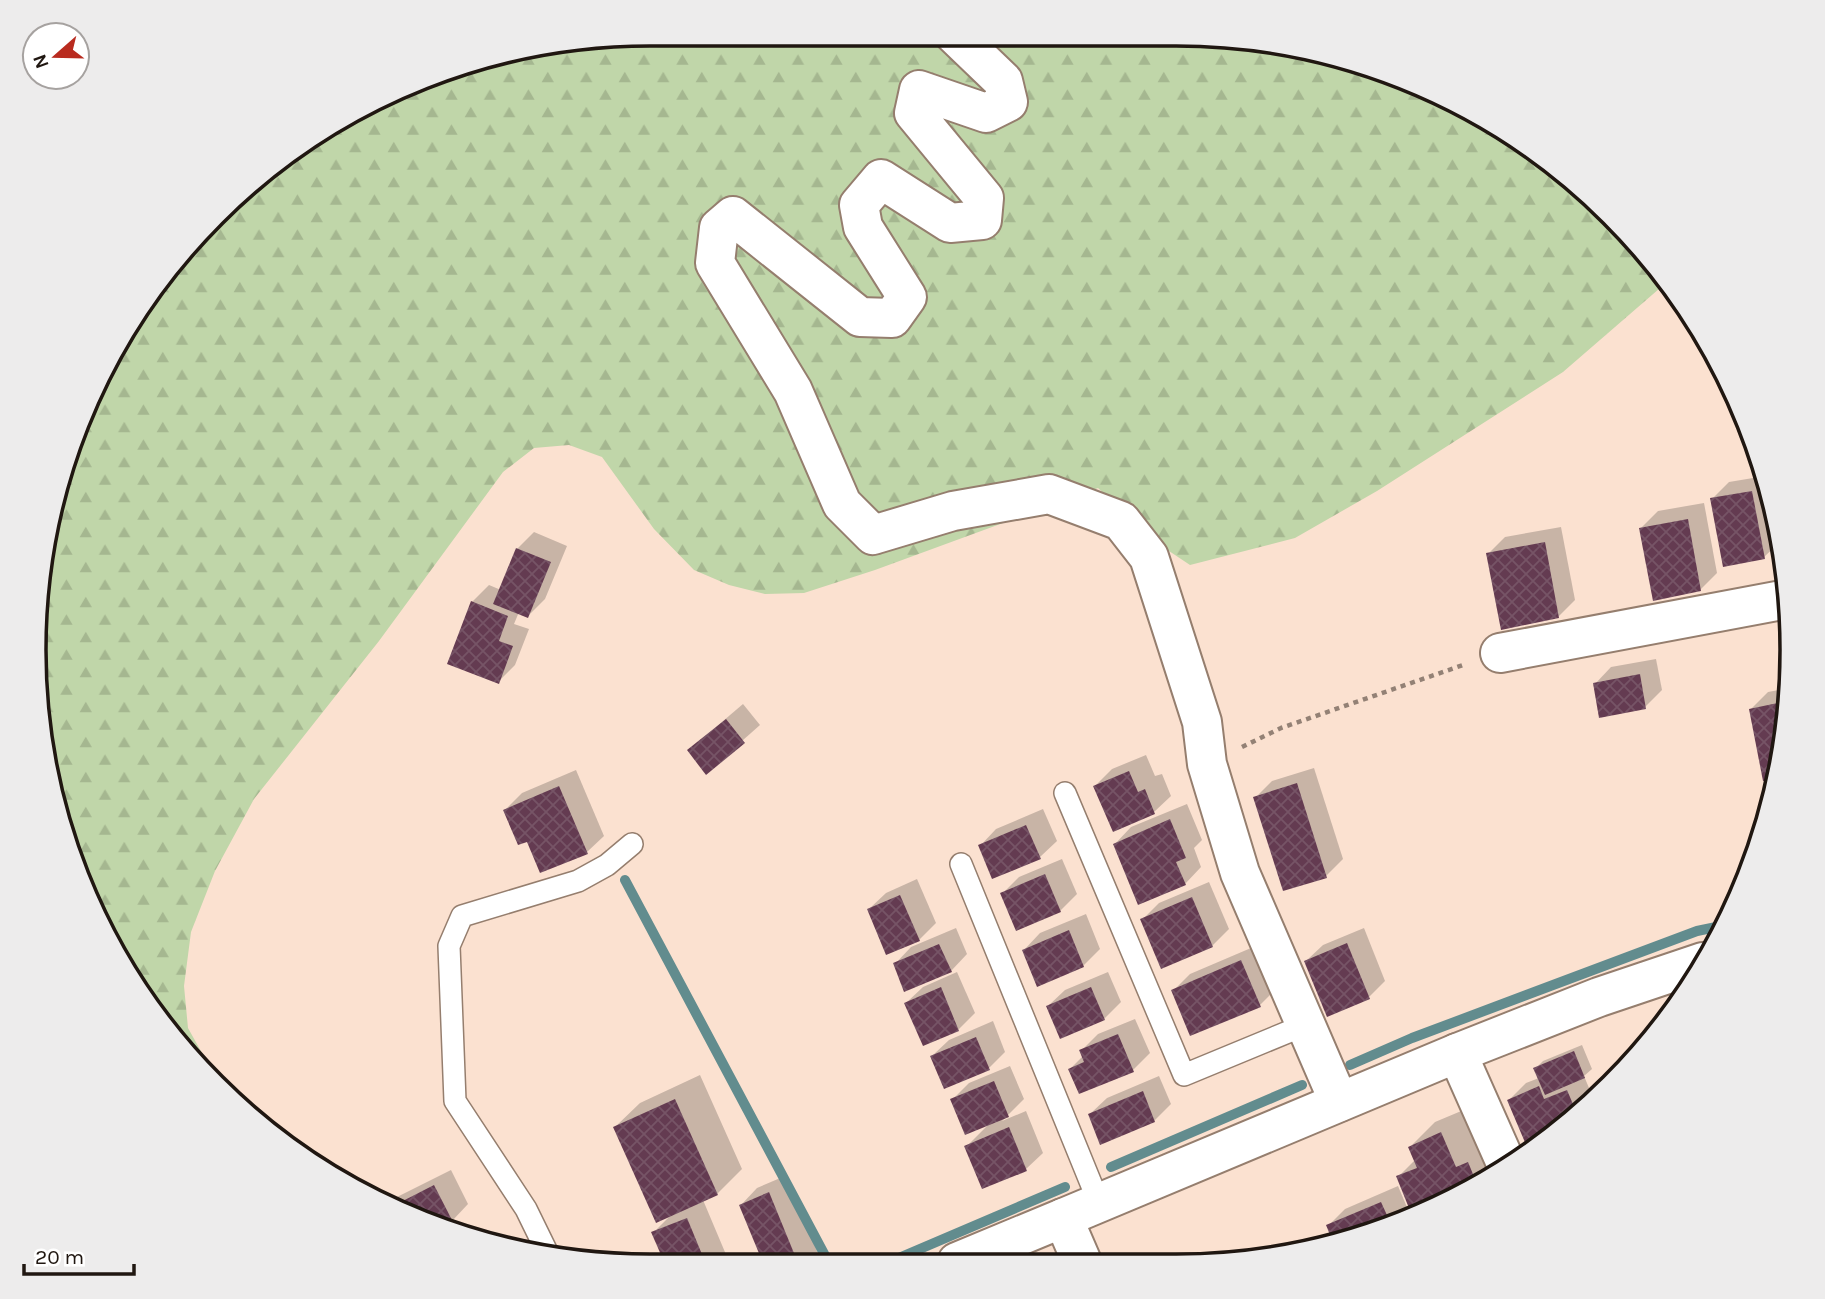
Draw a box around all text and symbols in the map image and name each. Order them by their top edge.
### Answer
north arrow [21,21,91,91]
text: N [28,51,54,72]
scale bar [24,1232,135,1276]
text: 20 m [35,1245,84,1269]

